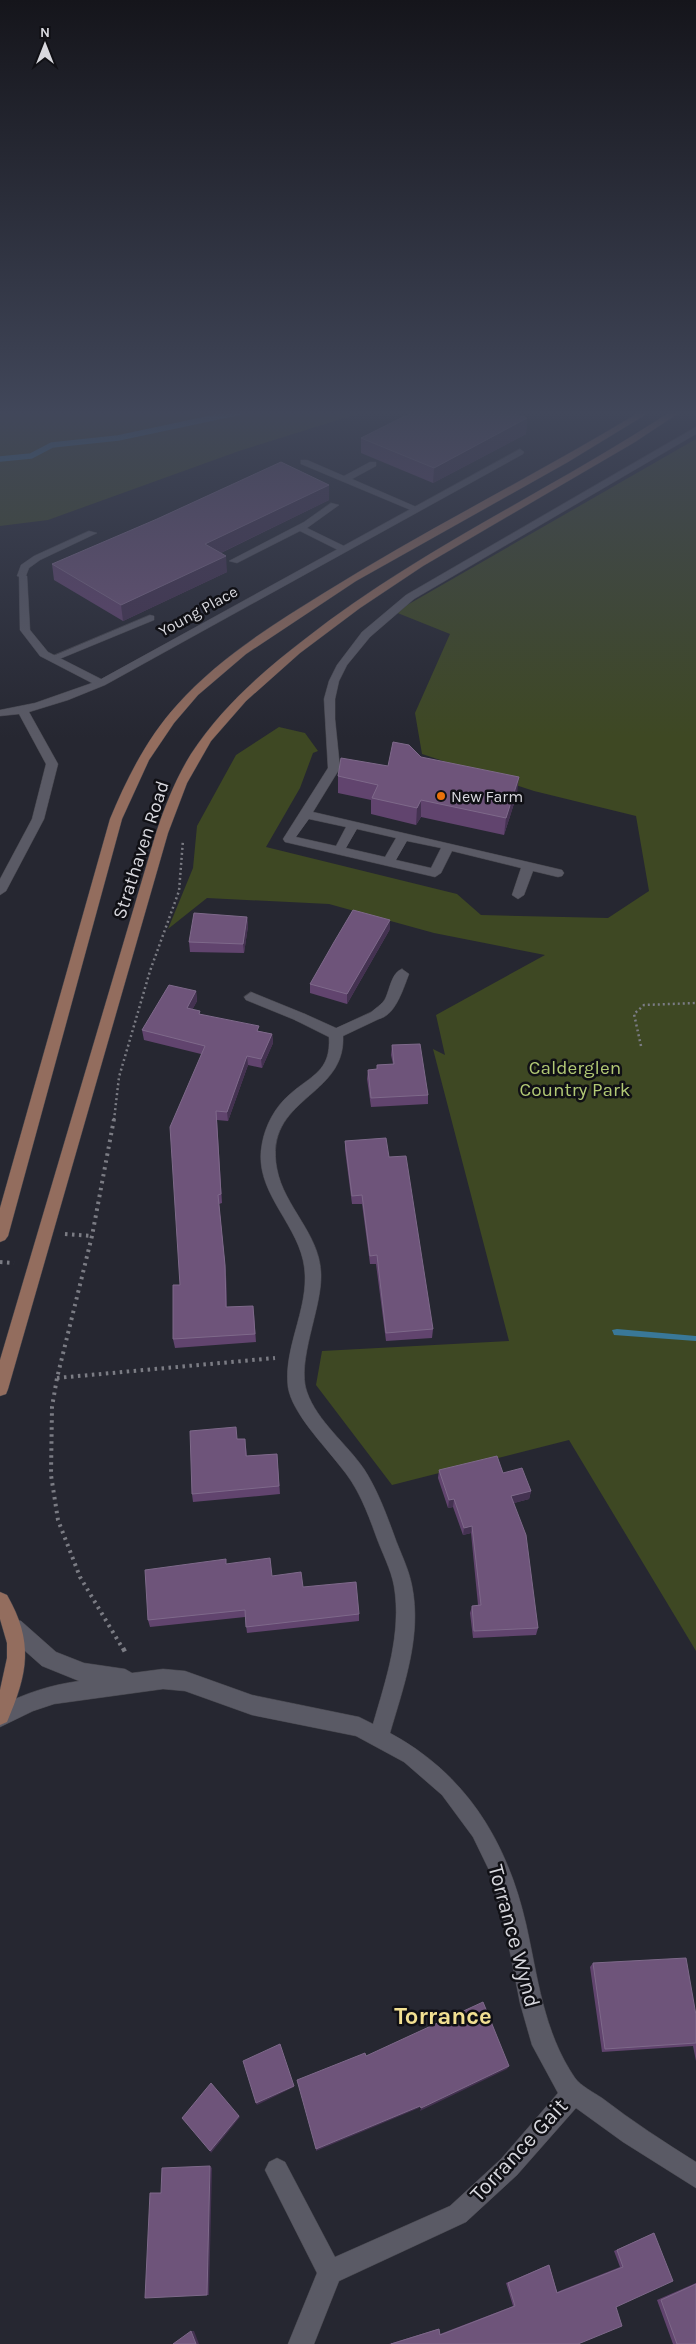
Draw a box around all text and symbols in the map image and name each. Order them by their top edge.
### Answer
north arrow [20,20,70,70]
text: N [40,24,50,41]
street label: Young Place [155,582,241,640]
street label: Strathaven Road [108,778,174,922]
place label: New Farm [451,787,523,806]
marker: New Farm [435,790,447,802]
park label: Calderglen Country Park [520,1057,631,1101]
street label: Torrance Wynd [482,1862,546,2010]
district label: Torrance [394,2002,492,2030]
street label: Torrance Gait [465,2093,573,2207]

